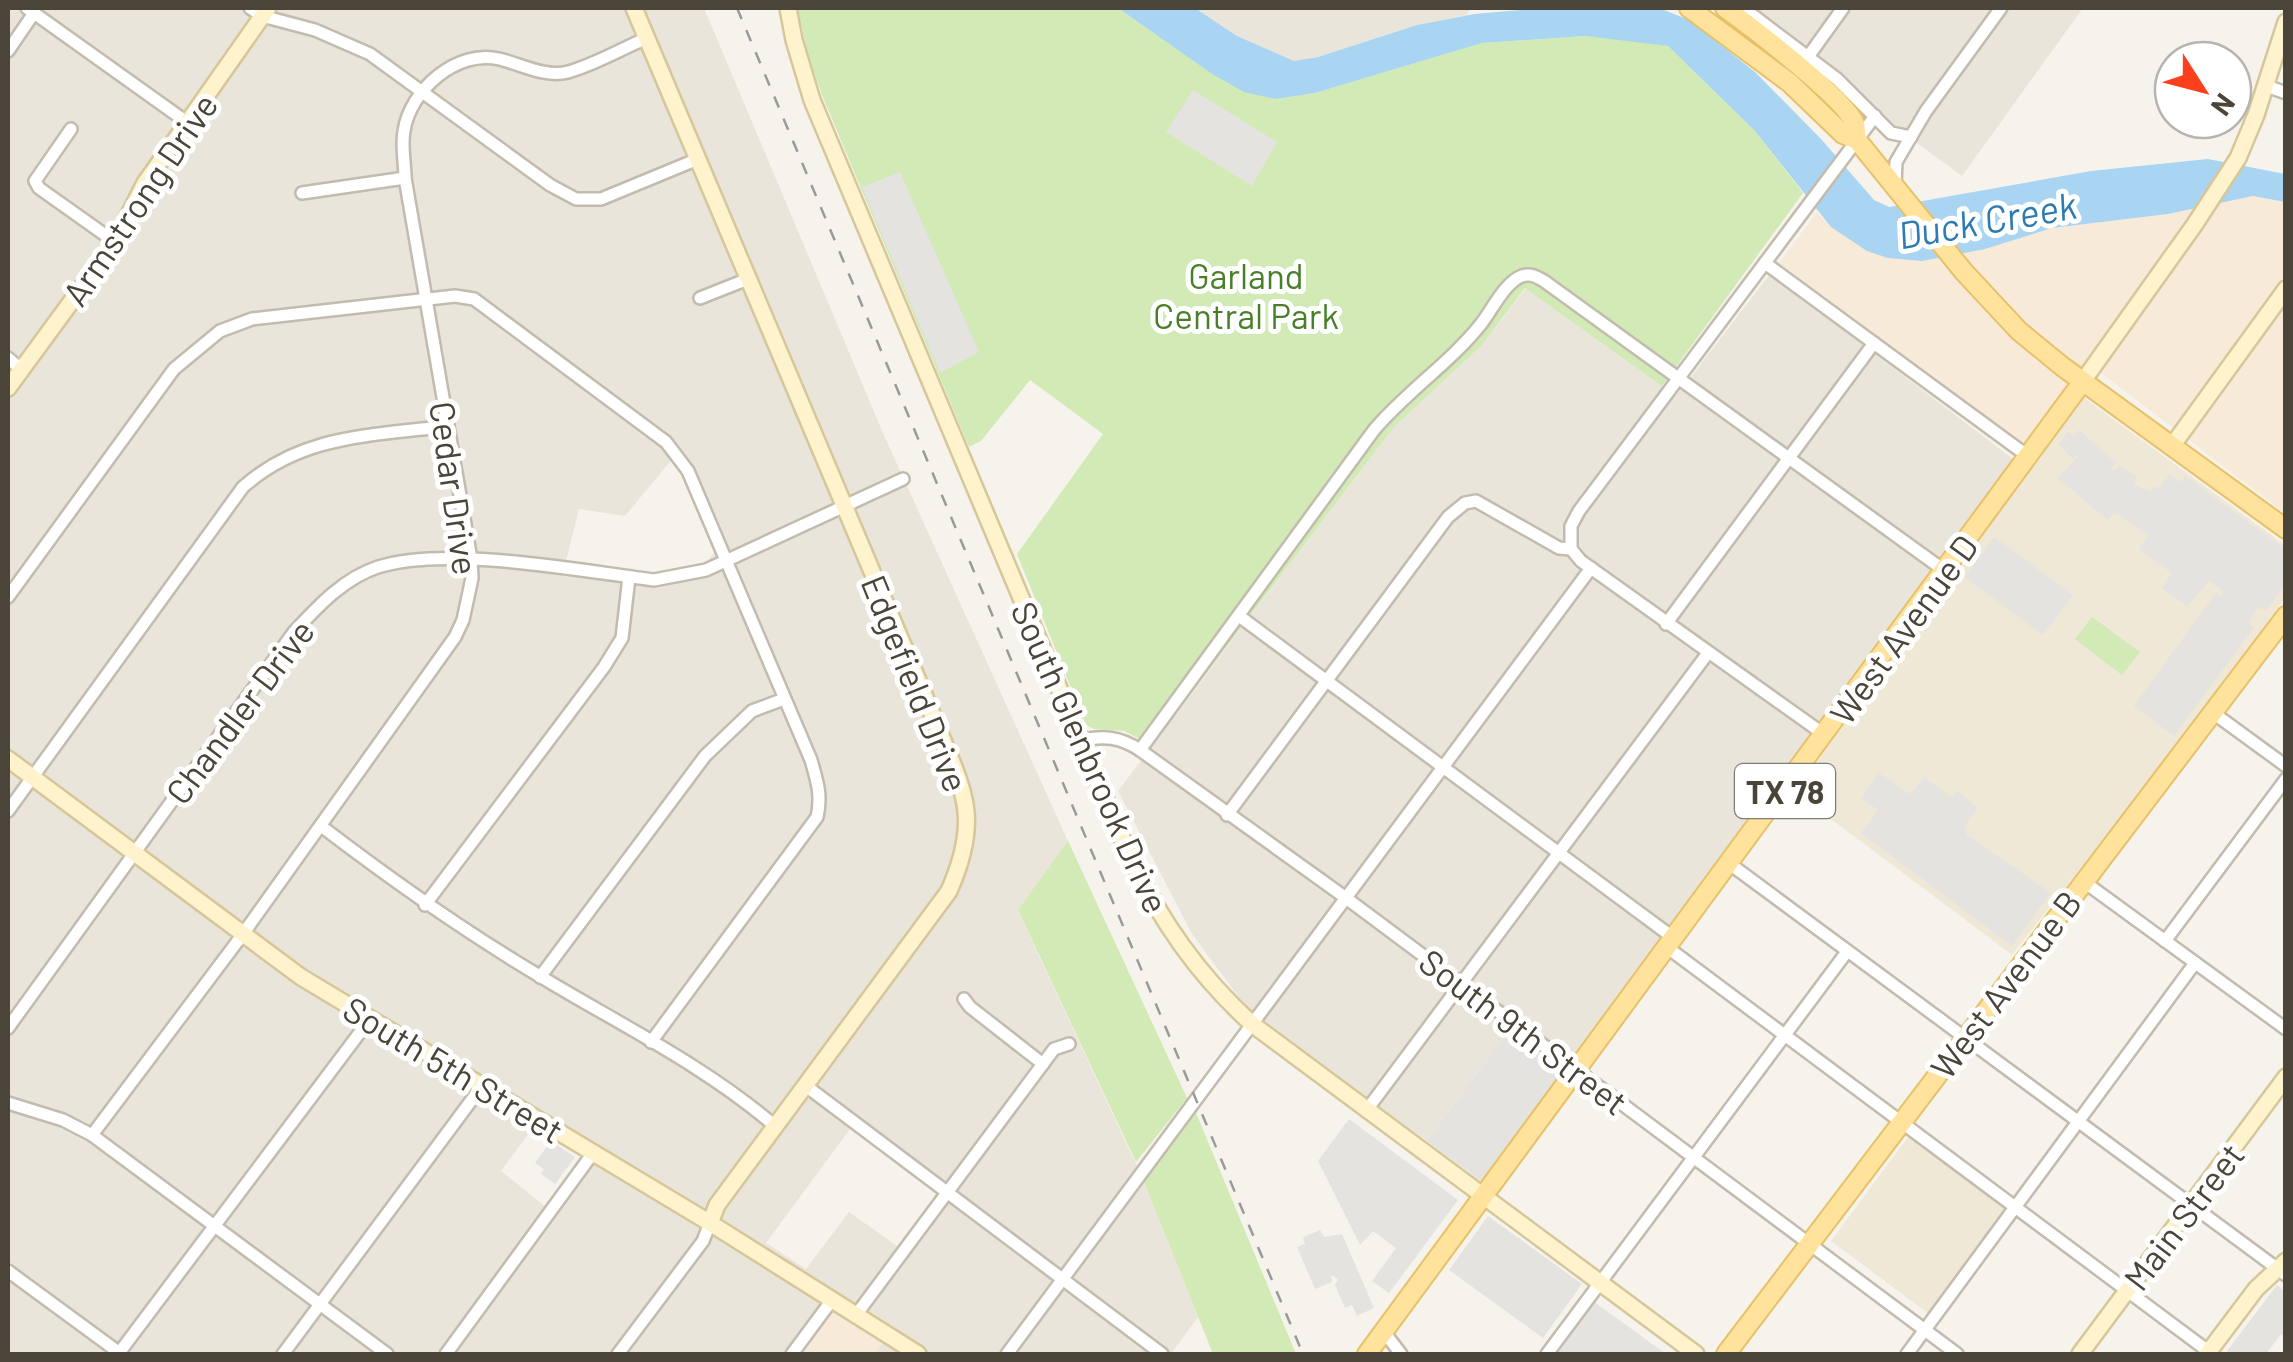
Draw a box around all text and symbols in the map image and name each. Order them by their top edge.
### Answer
north arrow [2153,40,2253,140]
street label: Armstrong Drive [53,85,225,313]
text: N [2205,88,2243,123]
water label: Duck Creek [1894,181,2080,257]
park label: Garland Central Park [1153,254,1339,336]
street label: Cedar Drive [422,399,488,577]
street label: West Avenue D [1820,526,1986,732]
street label: Edgefield Drive [853,569,979,797]
street label: South Glenbrook Drive [1003,595,1179,919]
street label: Chandler Drive [156,610,322,812]
road number: TX 78 [1735,764,1835,818]
street label: West Avenue B [1921,882,2089,1086]
street label: South 9th Street [1412,939,1636,1123]
street label: South 5th Street [336,987,572,1151]
street label: Main Street [2114,1134,2252,1298]

